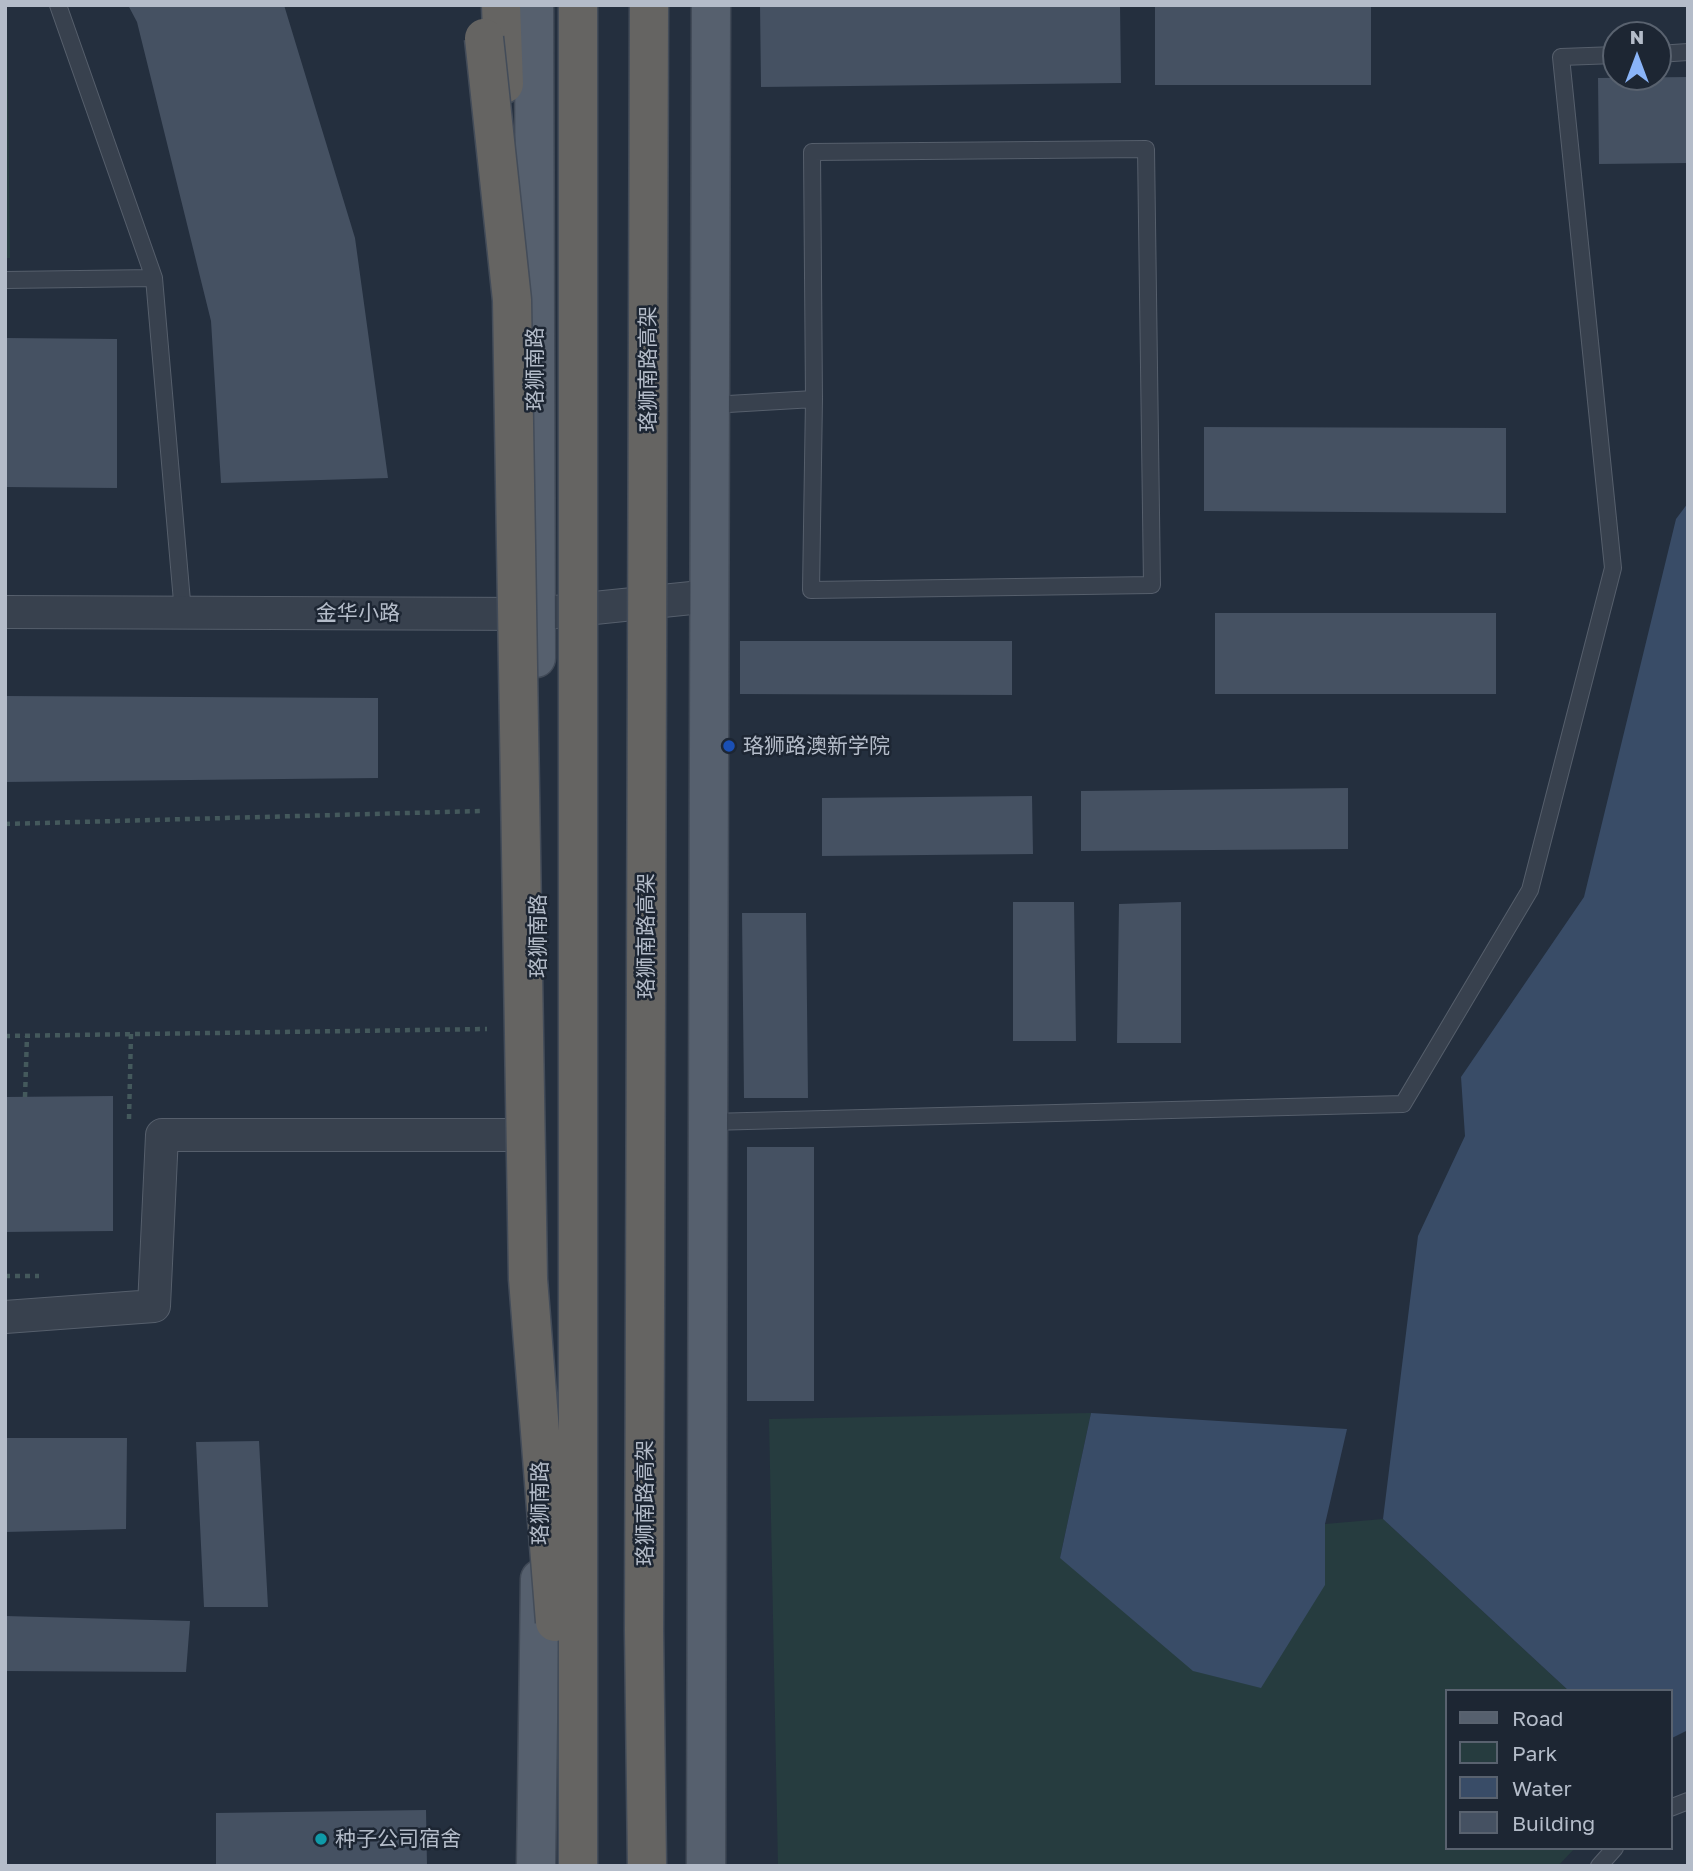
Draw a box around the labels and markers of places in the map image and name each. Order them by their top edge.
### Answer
place label: 珞狮路澳新学院 [743,733,890,759]
marker: 珞狮路澳新学院 [721,738,737,754]
place label: 种子公司宿舍 [335,1826,461,1852]
marker: 种子公司宿舍 [313,1831,329,1847]

